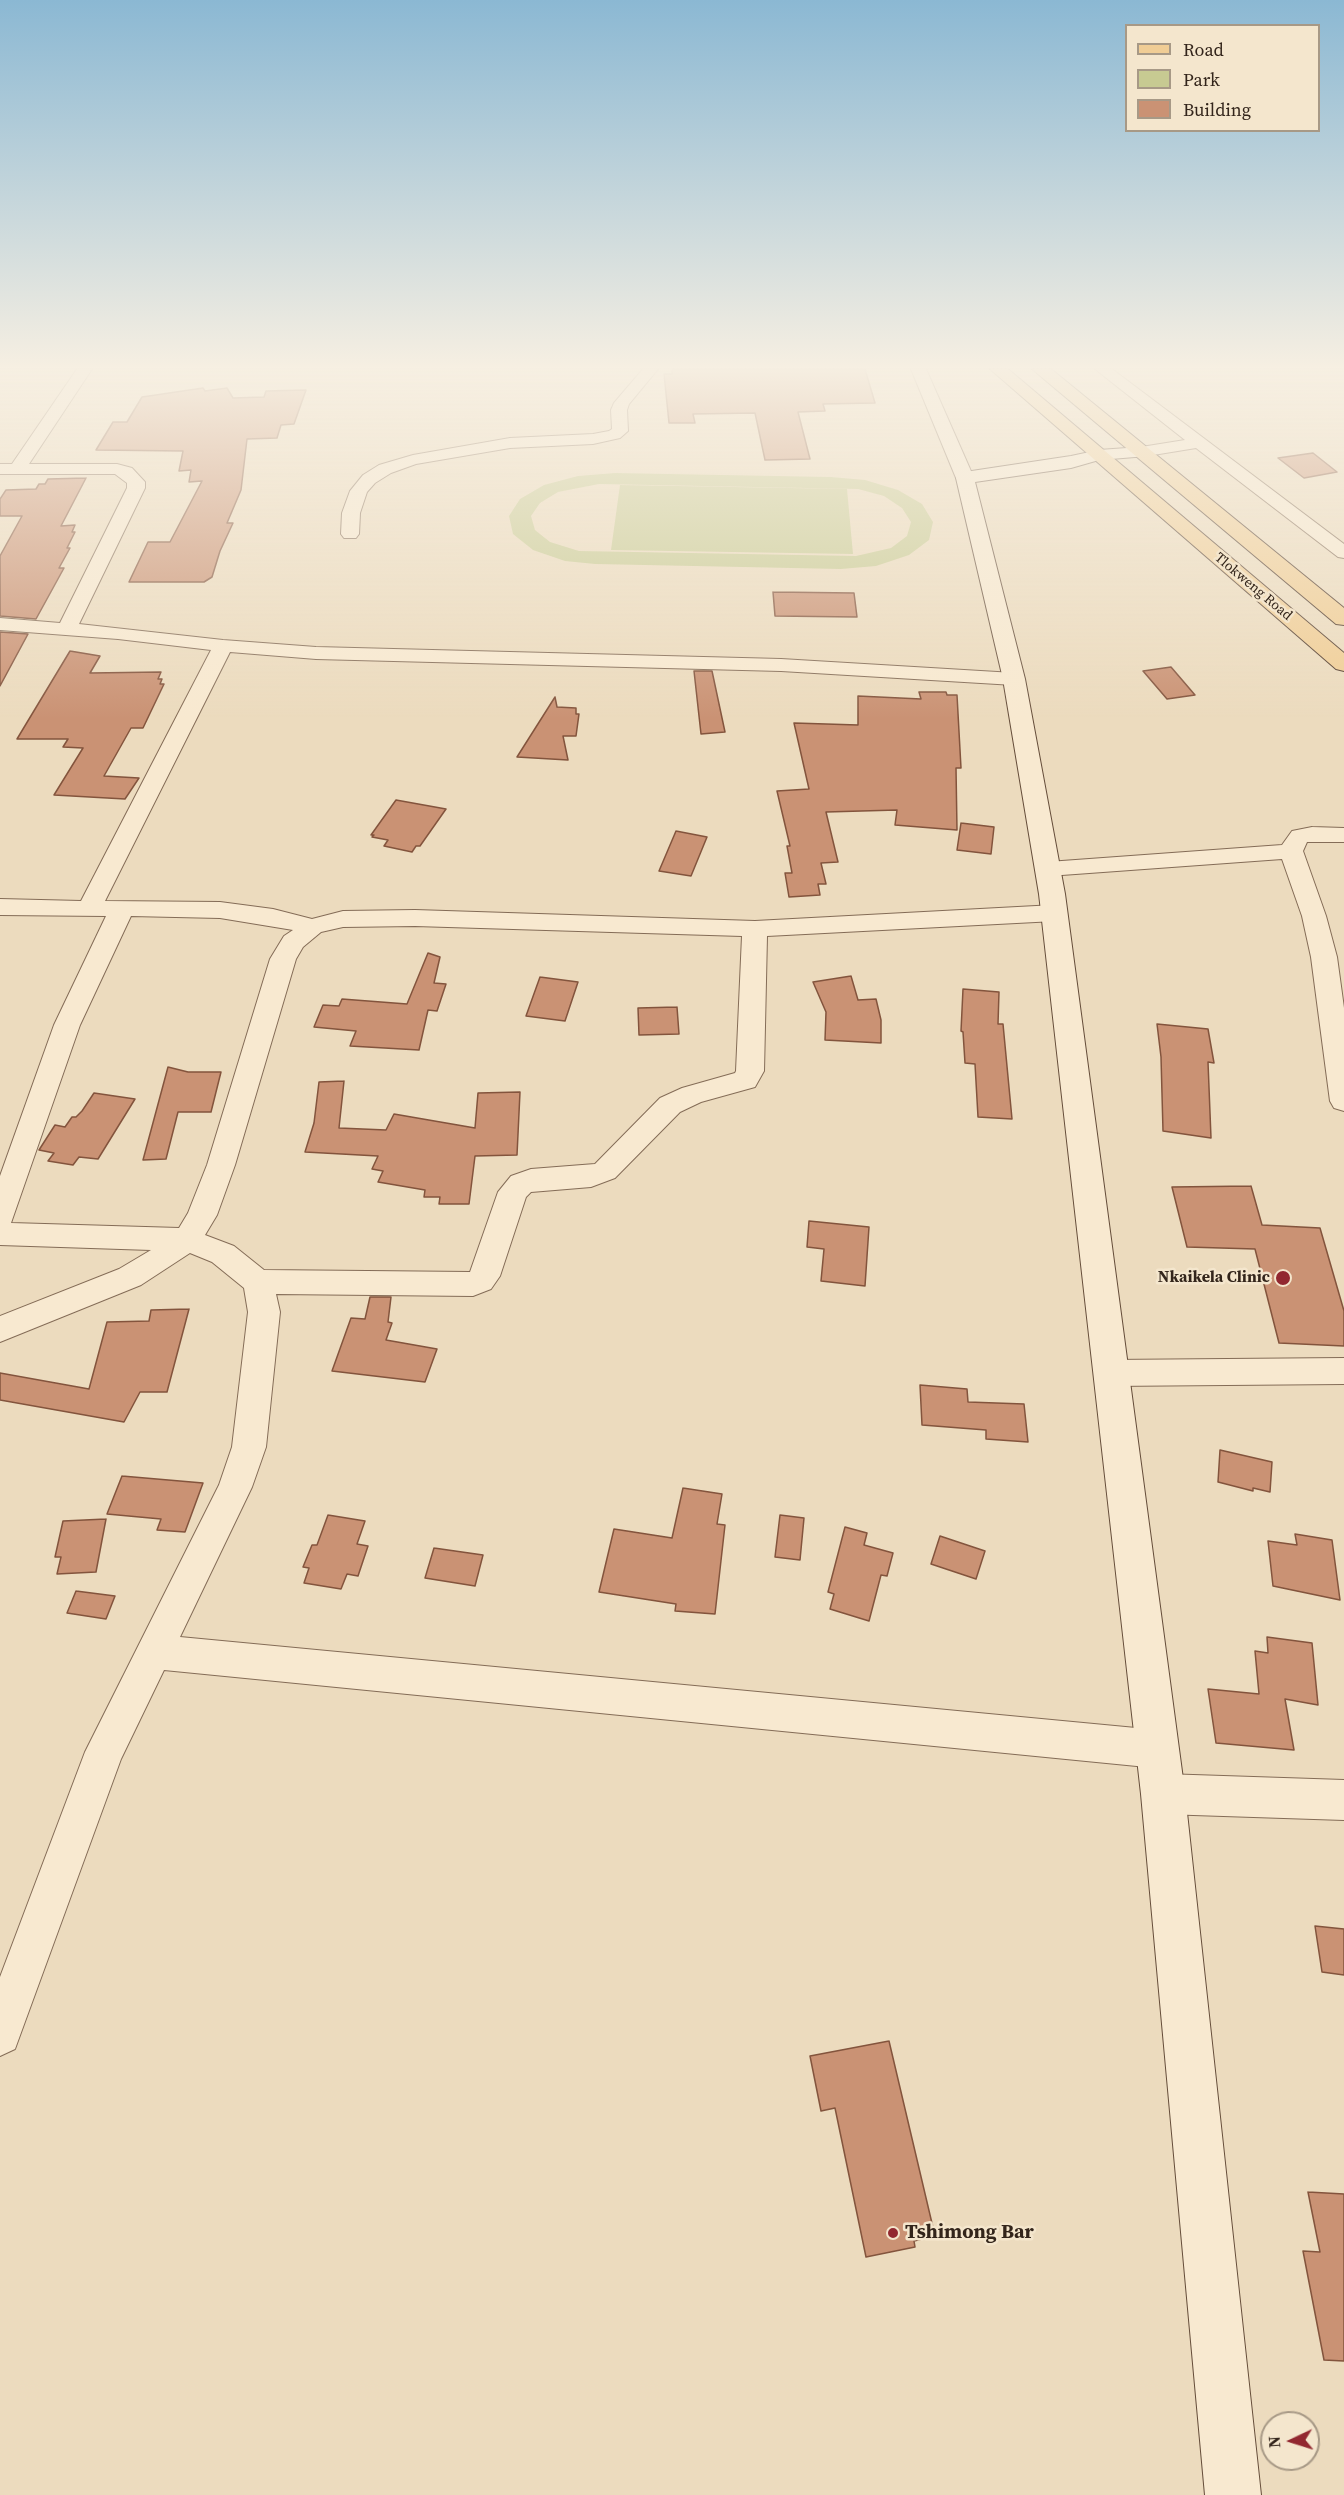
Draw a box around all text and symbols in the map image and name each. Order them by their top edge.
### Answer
legend [1125,24,1320,132]
text: Road [1183,37,1224,62]
text: Park [1183,67,1220,92]
text: Building [1183,97,1251,122]
street label: Tlokweng Road [1211,550,1295,624]
place label: Nkaikela Clinic [1158,1268,1270,1288]
marker: Nkaikela Clinic [1274,1269,1292,1287]
place label: Tshimong Bar [905,2221,1034,2245]
marker: Tshimong Bar [886,2226,900,2240]
north arrow [1260,2411,1320,2471]
text: N [1263,2436,1285,2449]

